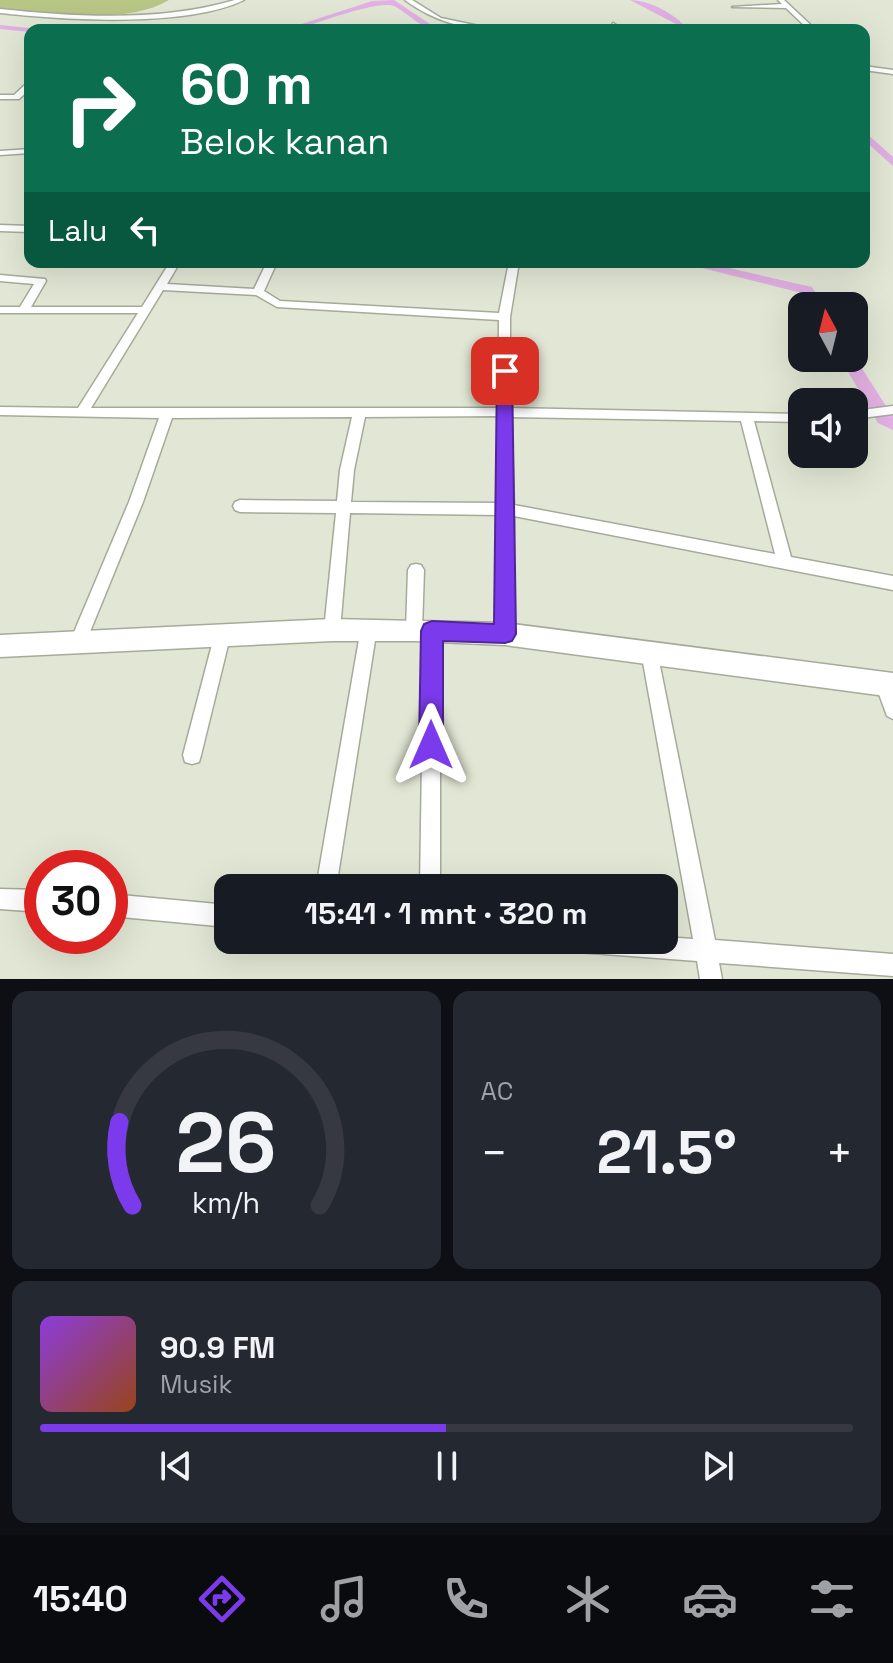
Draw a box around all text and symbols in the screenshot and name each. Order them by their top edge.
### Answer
text: 60 m [180,49,313,120]
icon: right [48,56,152,160]
text: Belok kanan [180,119,389,165]
icon: left [123,208,167,252]
text: Lalu [48,211,107,250]
north arrow [788,292,868,372]
map controls [788,292,868,468]
pin [471,337,539,405]
icon: arrive [483,349,527,393]
button: sound [788,388,868,468]
position arrow [389,703,473,787]
speed limit sign: 30 [24,850,128,954]
text: 15:41 · 1 mnt · 320 m [305,894,587,933]
text: AC [481,1074,513,1108]
text: 26 [176,1090,277,1196]
text: 21.5° [597,1114,737,1191]
text: − [481,1125,508,1181]
text: + [826,1125,853,1181]
text: km/h [192,1185,260,1221]
text: 90.9 FM [160,1328,275,1367]
text: Musik [160,1367,232,1401]
icon: previous [154,1444,198,1488]
icon: pause [425,1444,469,1488]
icon: next [696,1444,740,1488]
icon: directions [194,1571,250,1627]
icon: music [316,1571,372,1627]
icon: phone [438,1571,494,1627]
icon: climate [560,1571,616,1627]
icon: car [682,1571,738,1627]
icon: filters [804,1571,860,1627]
text: 15:40 [33,1576,128,1622]

